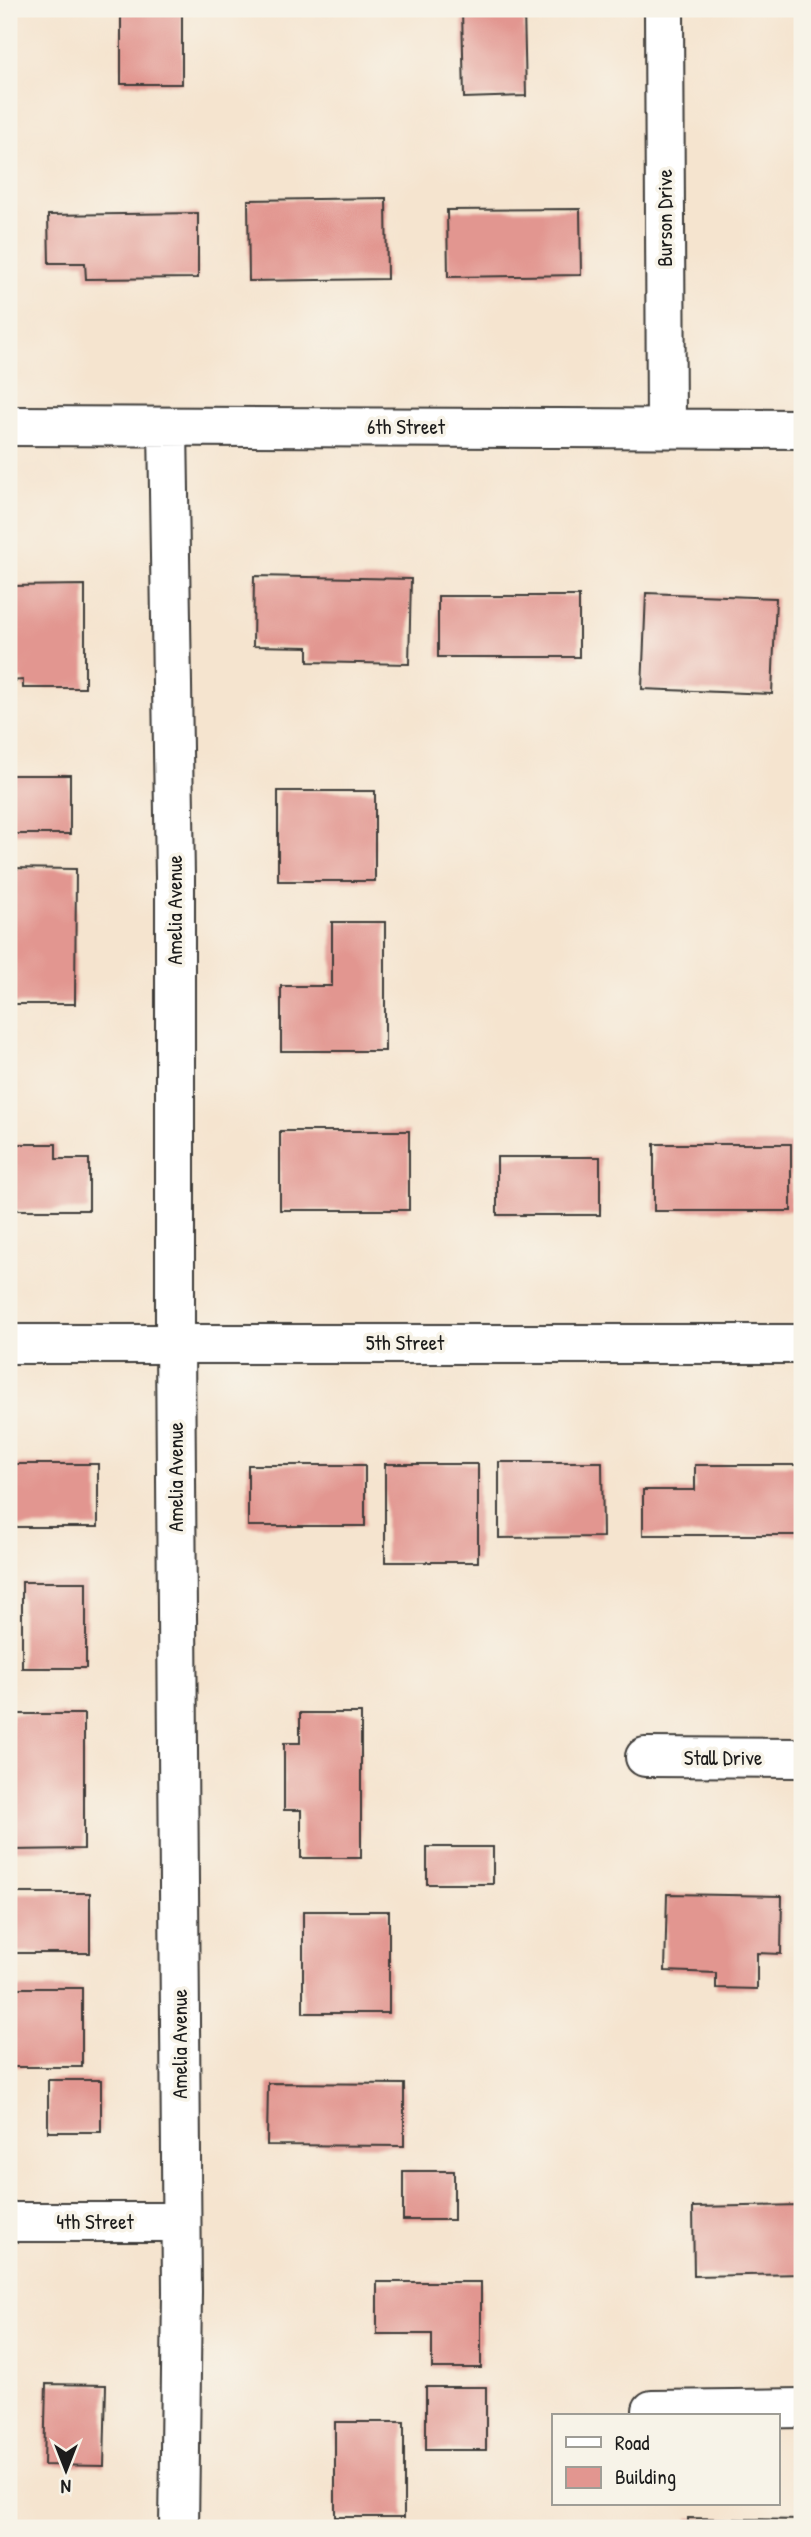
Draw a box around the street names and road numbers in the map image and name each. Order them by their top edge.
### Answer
street label: Burson Drive [650,169,679,267]
street label: 6th Street [367,412,446,441]
street label: Amelia Avenue [160,855,189,965]
street label: 5th Street [366,1328,445,1357]
street label: Amelia Avenue [161,1422,190,1532]
street label: Stall Drive [684,1743,762,1772]
street label: Amelia Avenue [165,1989,194,2099]
street label: 4th Street [56,2207,135,2236]

